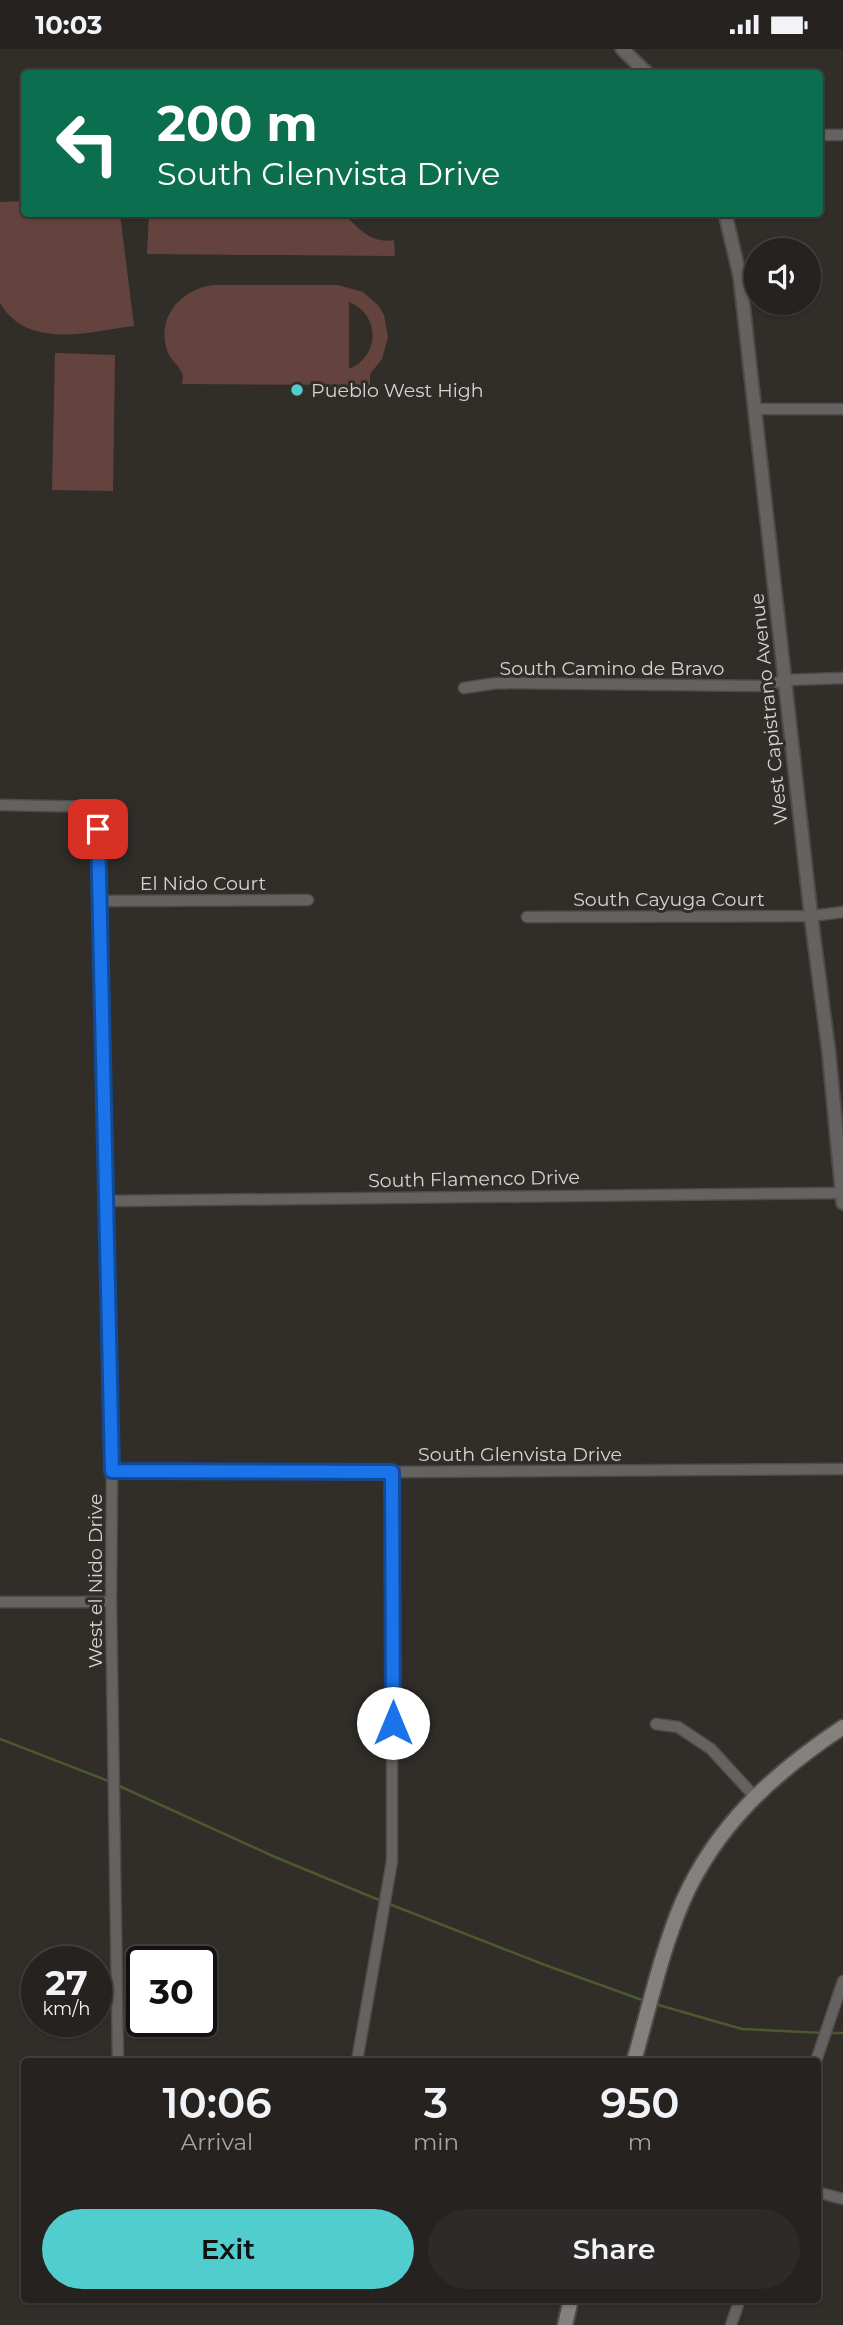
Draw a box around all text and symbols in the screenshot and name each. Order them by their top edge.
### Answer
text: 10:03 [35,9,102,41]
text: 200 m [157,94,318,153]
icon: left [42,98,133,189]
text: South Glenvista Drive [157,154,500,193]
map controls [744,238,821,315]
button: sound [744,238,821,315]
place label: Pueblo West High [311,379,484,402]
marker: Pueblo West High [289,382,305,398]
street label: West Capistrano Avenue [745,592,793,826]
street label: South Camino de Bravo [500,657,725,680]
pin [68,799,128,859]
icon: arrive [79,810,117,848]
street label: El Nido Court [140,872,267,895]
street label: South Cayuga Court [573,888,765,911]
street label: South Flamenco Drive [368,1166,580,1192]
street label: South Glenvista Drive [418,1443,622,1466]
street label: West el Nido Drive [84,1493,107,1669]
position arrow [356,1686,430,1760]
speed limit sign: 30 [126,1946,217,2037]
text: 27 [45,1961,88,2004]
text: km/h [42,1998,91,2020]
text: 10:06 [162,2077,272,2129]
text: 3 [424,2077,448,2129]
text: 950 [600,2077,680,2129]
text: Arrival [181,2128,253,2156]
text: min [413,2128,459,2156]
text: m [628,2128,652,2156]
button: Exit [42,2209,414,2289]
button: Share [428,2209,800,2289]

